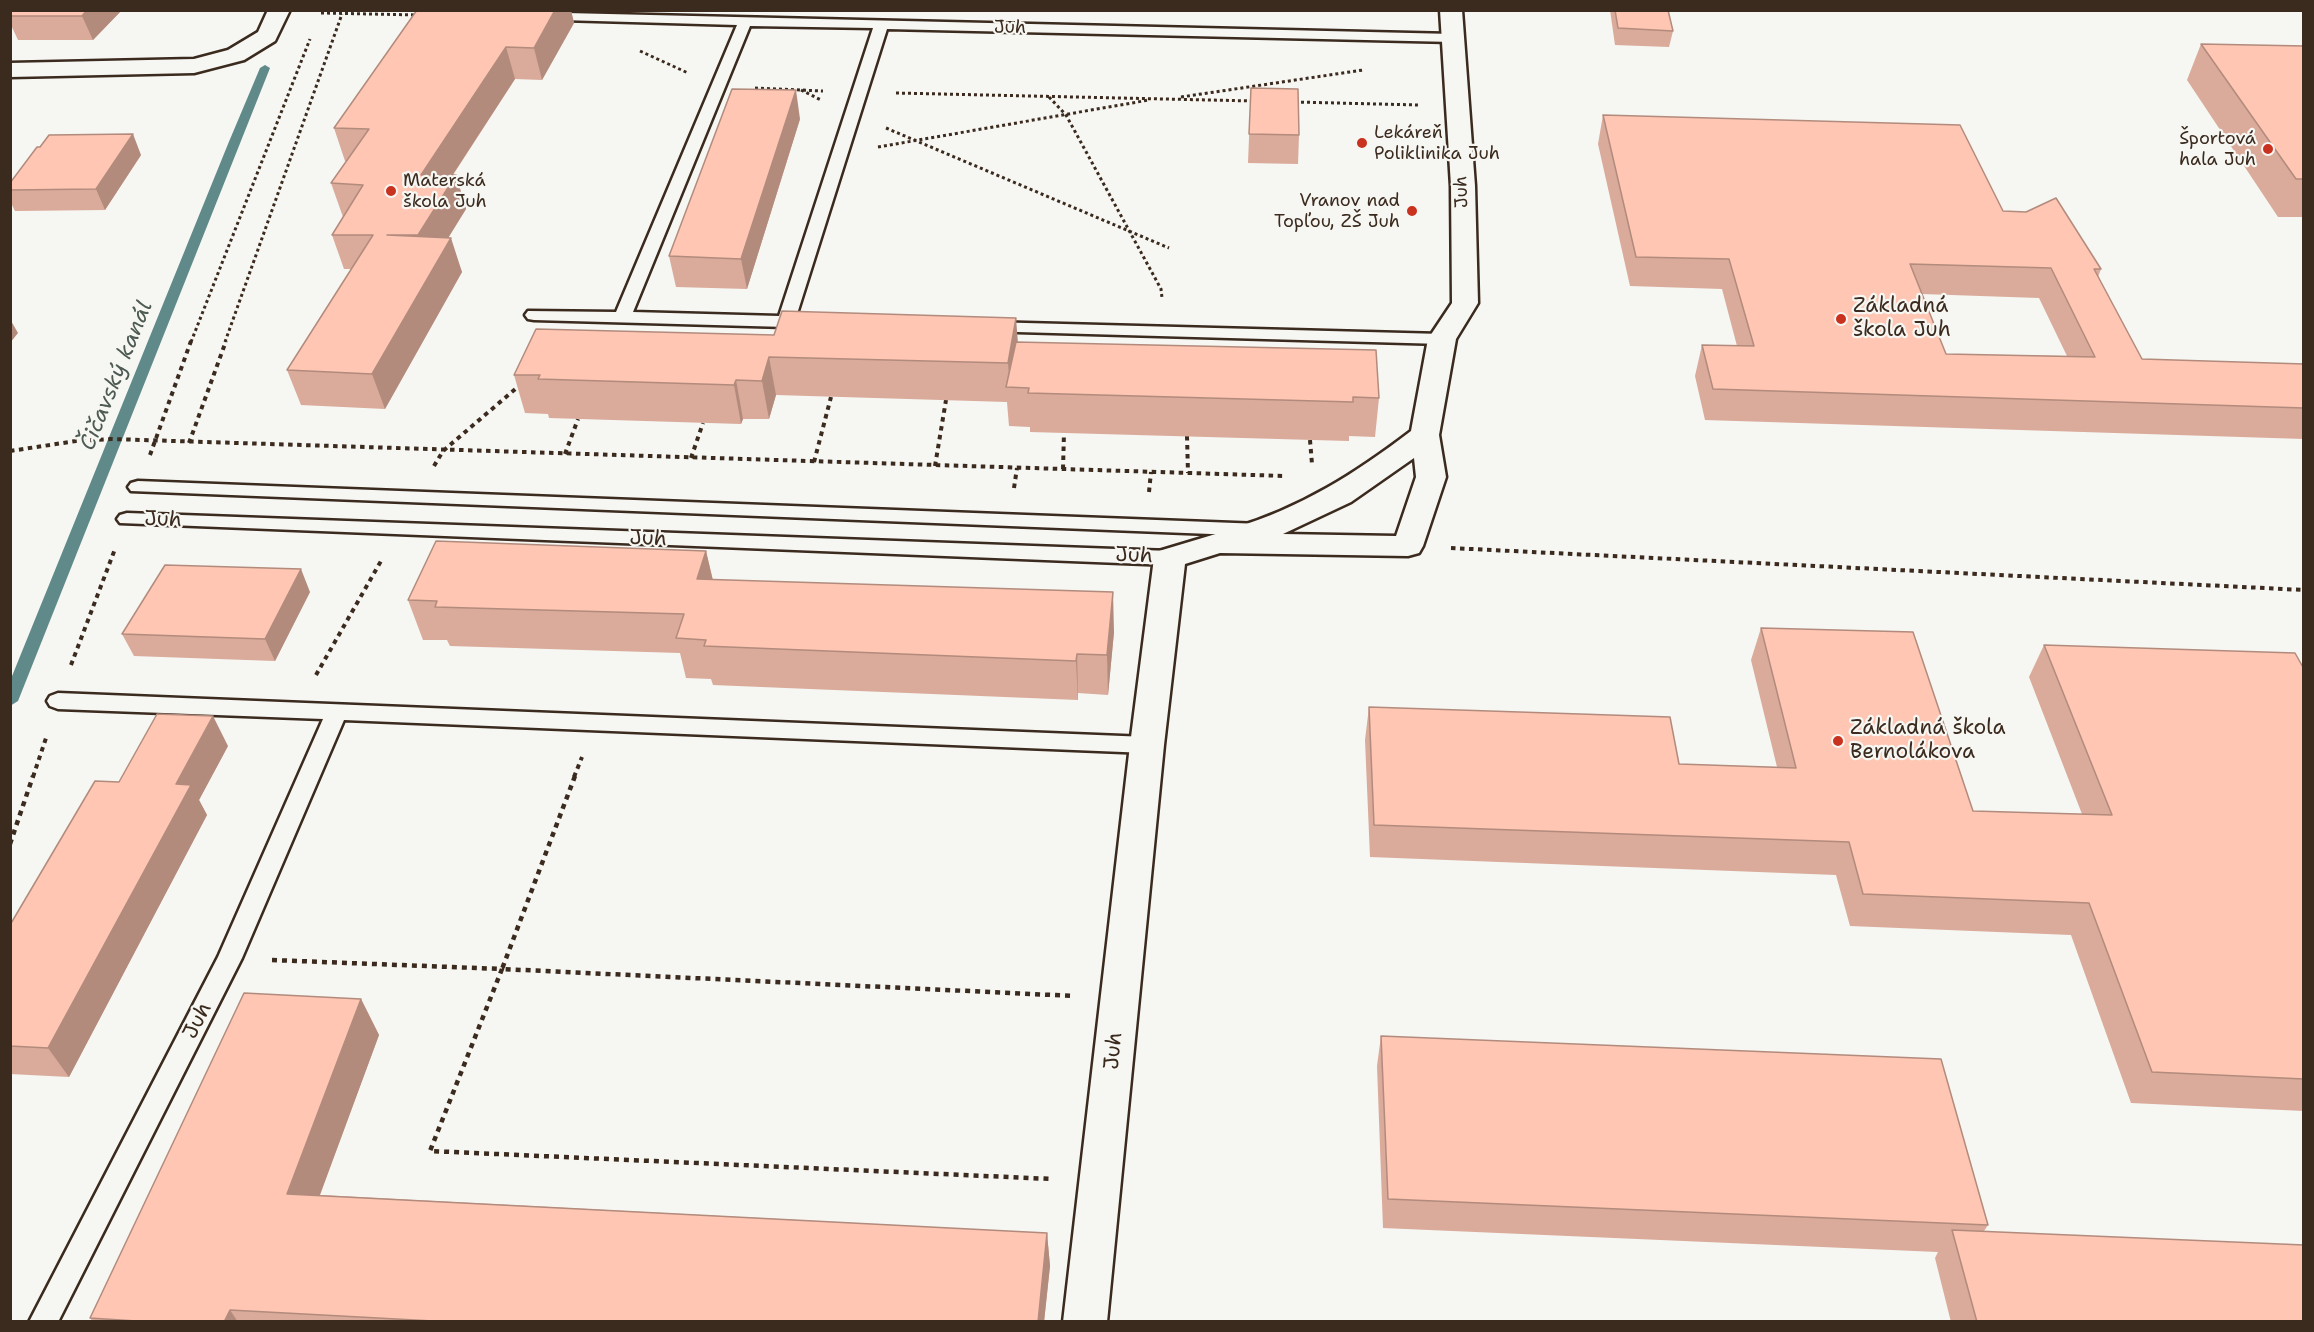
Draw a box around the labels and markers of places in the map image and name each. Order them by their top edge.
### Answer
place label: Lekáreň Poliklinika Juh [1374,122,1500,164]
place label: Športová hala Juh [2179,128,2256,170]
marker: Lekáreň Poliklinika Juh [1355,136,1369,150]
marker: Športová hala Juh [2261,142,2275,156]
place label: Materská škola Juh [403,170,487,213]
marker: Materská škola Juh [384,184,398,198]
place label: Vranov nad Topľou, ZŠ Juh [1274,190,1400,232]
marker: Vranov nad Topľou, ZŠ Juh [1405,204,1419,218]
place label: Základná škola Juh [1853,294,1951,344]
marker: Základná škola Juh [1834,312,1848,326]
place label: Základná škola Bernolákova [1850,716,2006,766]
marker: Základná škola Bernolákova [1831,734,1845,748]

